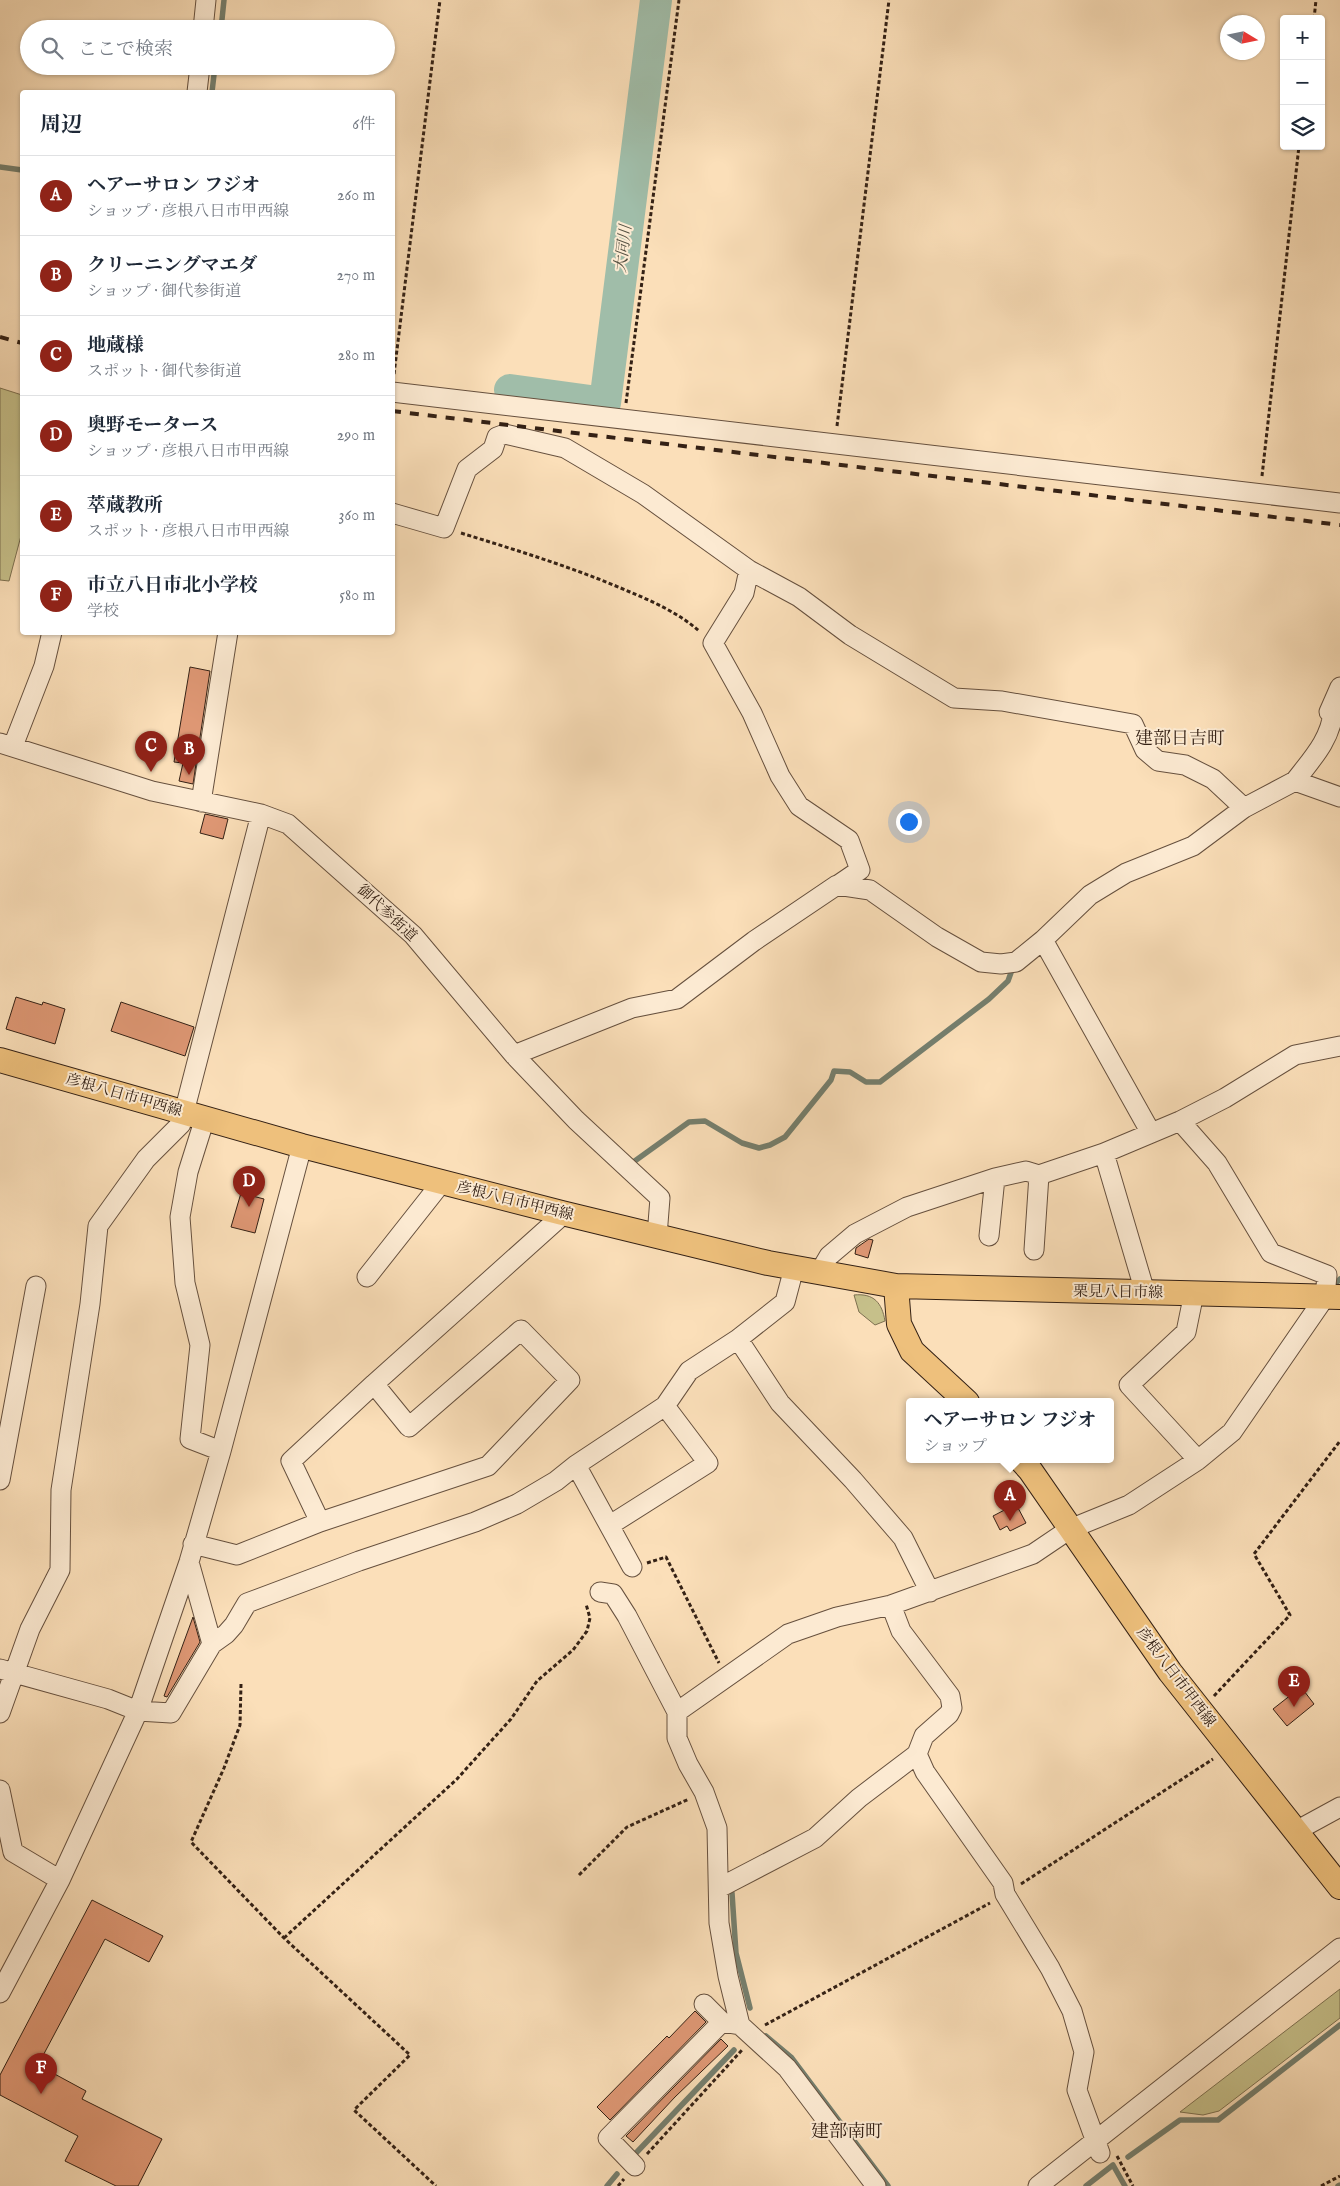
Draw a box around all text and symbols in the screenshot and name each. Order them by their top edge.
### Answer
north arrow [1220,15,1265,60]
map controls [1280,15,1325,150]
button: + [1280,15,1325,60]
search box [20,20,395,75]
icon: search [38,34,66,62]
text: ここで検索 [78,38,173,62]
button: − [1280,60,1325,105]
button: layers [1280,105,1325,150]
text: 周辺 [40,112,82,139]
text: 6件 [352,115,375,135]
text: ヘアーサロン フジオ [87,174,260,198]
text: A [51,186,61,206]
text: 260 m [337,186,375,206]
text: ショップ · 彦根八日市甲西線 [87,202,289,222]
water label: 大同川 [611,222,637,274]
text: クリーニングマエダ [87,254,258,278]
text: B [51,266,61,286]
text: 270 m [336,266,375,286]
text: ショップ · 御代参街道 [87,282,241,302]
text: 地蔵様 [87,334,144,358]
text: C [50,346,62,366]
text: 280 m [338,346,375,366]
text: スポット · 御代参街道 [87,362,242,382]
text: 奥野モータース [87,414,218,438]
text: D [50,426,62,446]
text: 290 m [337,426,375,446]
text: ショップ · 彦根八日市甲西線 [87,442,289,462]
text: 萃蔵教所 [87,494,163,518]
text: E [50,506,62,526]
text: 360 m [339,506,375,526]
text: スポット · 彦根八日市甲西線 [87,522,290,542]
text: 市立八日市北小学校 [87,574,258,598]
text: F [51,586,61,606]
text: 580 m [339,586,375,606]
text: 学校 [87,602,119,622]
district label: 建部日吉町 [1135,728,1225,751]
pin: C [135,731,167,772]
pin: B [173,734,205,775]
your location [896,809,922,835]
street label: 御代参街道 [353,880,421,946]
street label: 彦根八日市甲西線 [64,1069,184,1121]
pin: D [233,1166,265,1207]
street label: 彦根八日市甲西線 [454,1177,576,1225]
street label: 栗見八日市線 [1073,1282,1163,1302]
popup [906,1398,1114,1463]
text: ヘアーサロン フジオ [923,1409,1097,1433]
text: ショップ [923,1437,987,1457]
pin: A [994,1480,1026,1521]
street label: 彦根八日市甲西線 [1132,1623,1220,1731]
pin: E [1278,1666,1310,1707]
pin: F [25,2053,57,2094]
district label: 建部南町 [811,2121,883,2144]

